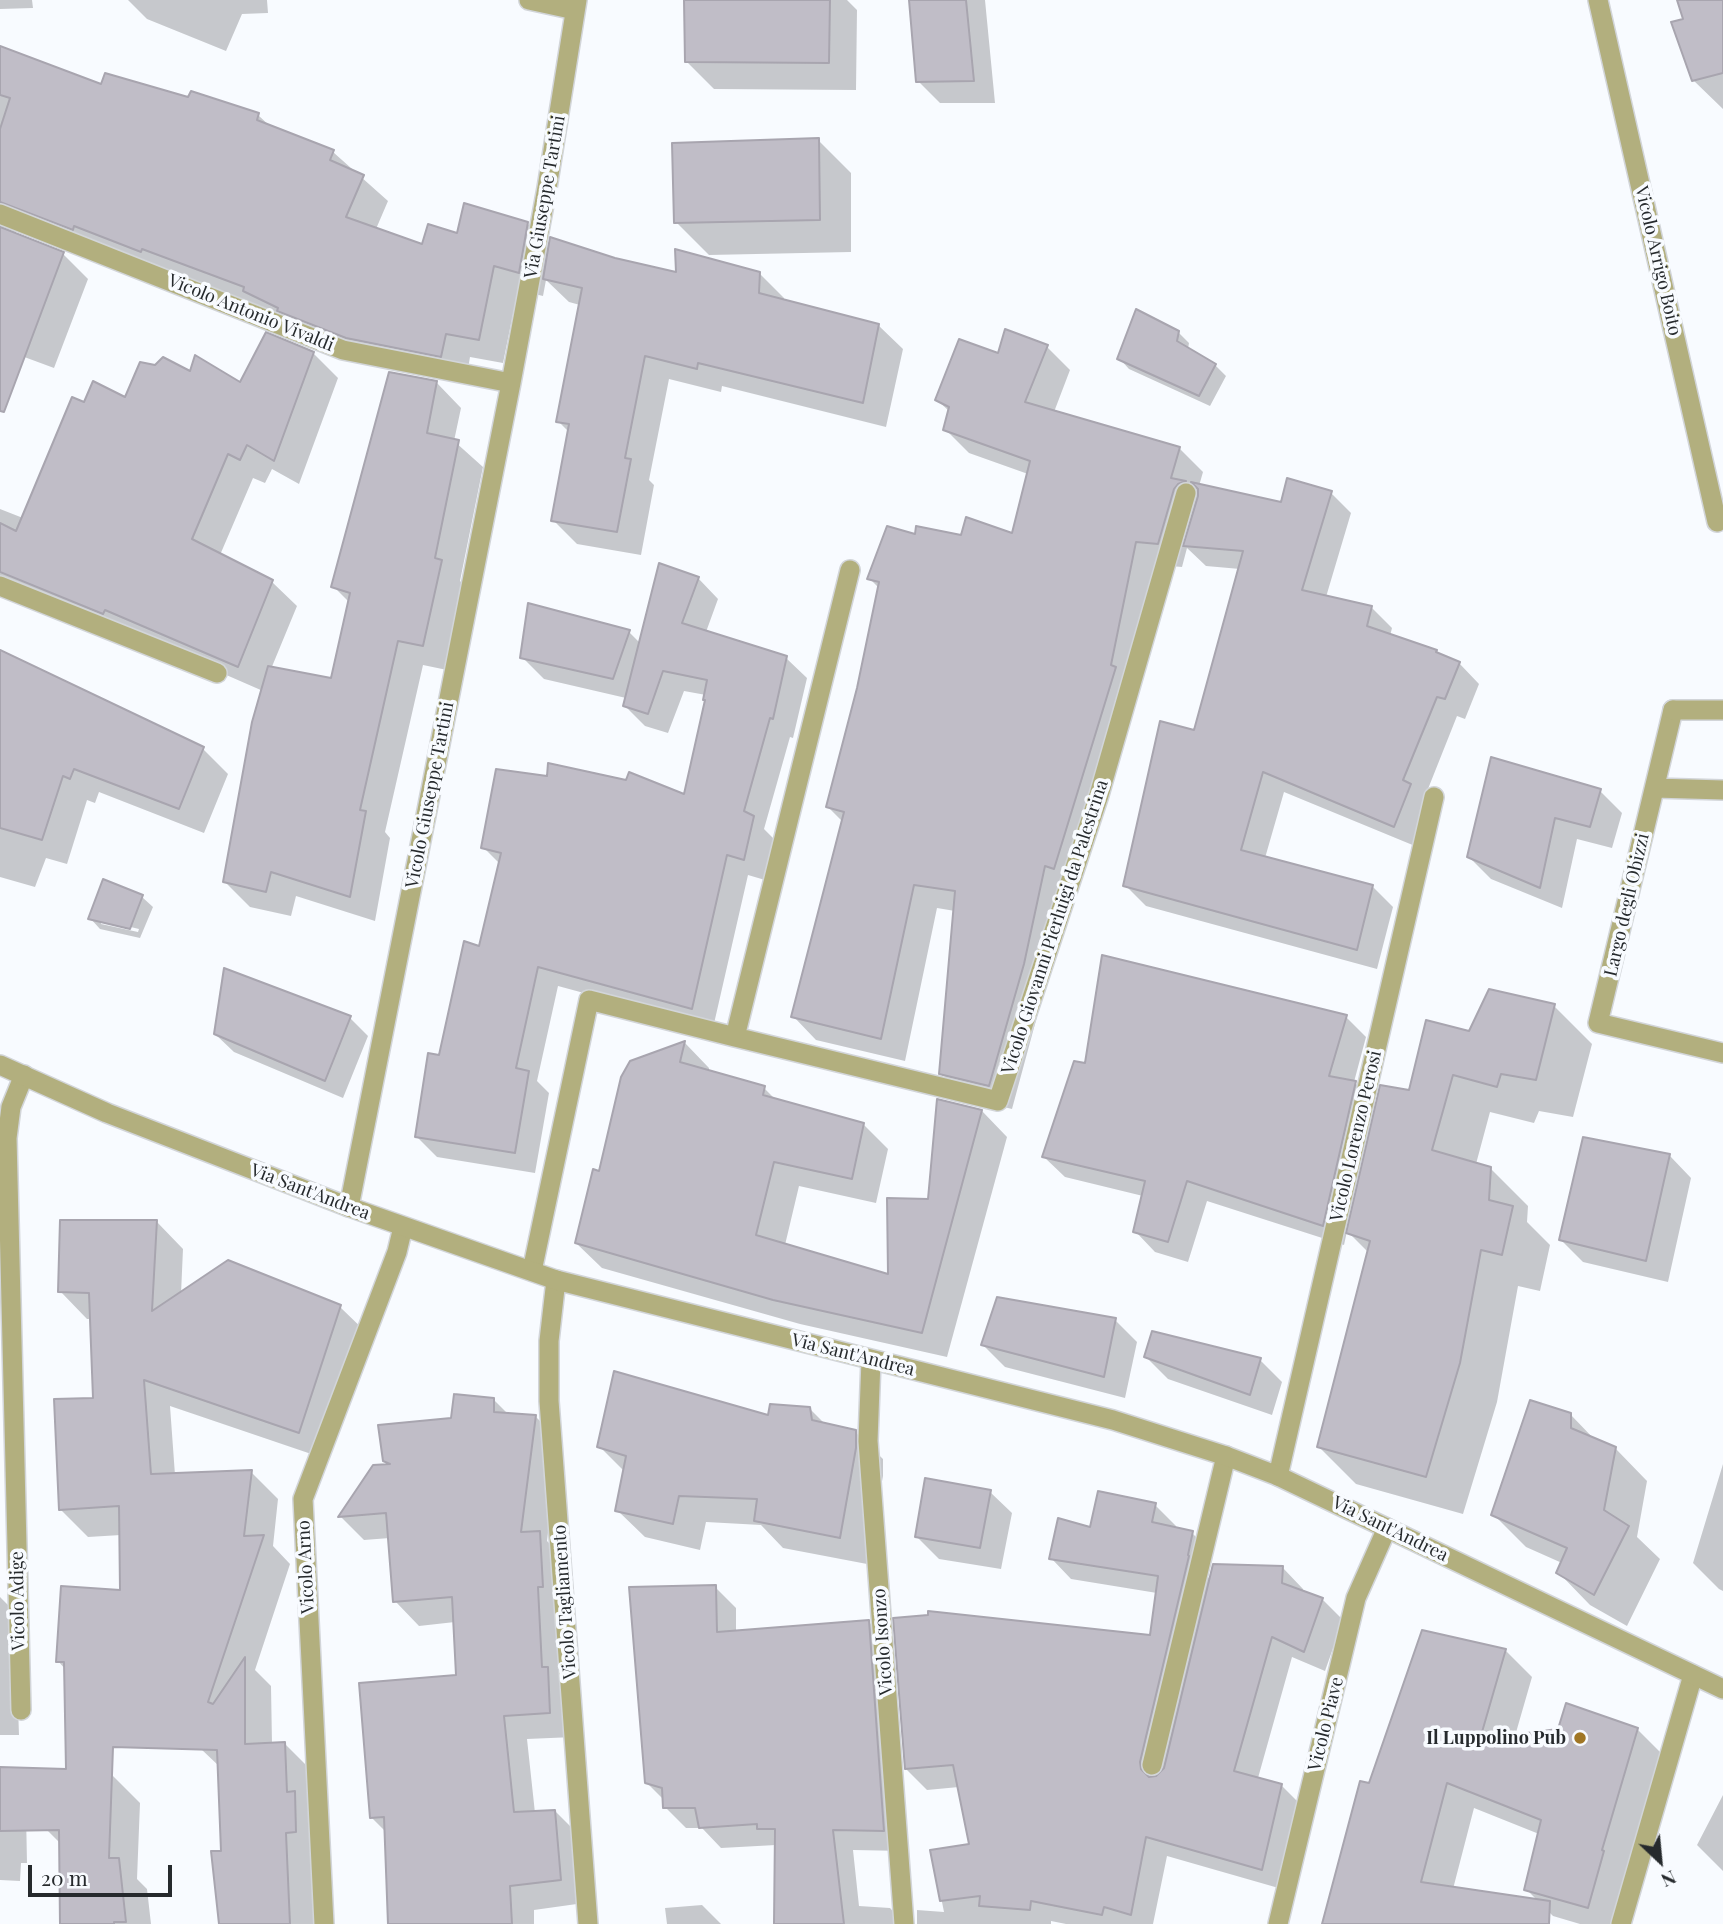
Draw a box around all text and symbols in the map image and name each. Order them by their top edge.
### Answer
street label: Via Giuseppe Tartini [520,114,570,280]
street label: Vicolo Arrigo Boito [1630,184,1686,338]
street label: Vicolo Antonio Vivaldi [165,270,337,356]
street label: Vicolo Giuseppe Tartini [401,700,459,890]
street label: Vicolo Giovanni Pierluigi da Palestrina [997,777,1113,1077]
street label: Largo degli Obizzi [1600,831,1654,979]
street label: Vicolo Lorenzo Perosi [1326,1048,1386,1224]
street label: Via Sant'Andrea [247,1159,373,1225]
street label: Via Sant'Andrea [789,1329,917,1381]
street label: Via Sant'Andrea [1329,1492,1451,1566]
street label: Vicolo Arno [293,1520,319,1614]
street label: Vicolo Tagliamento [549,1524,581,1680]
street label: Vicolo Adige [6,1551,30,1651]
street label: Vicolo Isonzo [868,1588,898,1696]
street label: Vicolo Piave [1304,1675,1348,1773]
place label: Il Luppolino Pub [1426,1727,1566,1749]
marker: Il Luppolino Pub [1572,1730,1588,1746]
north arrow [1625,1826,1695,1896]
scale bar [32,1850,175,1894]
text: 20 m [41,1863,88,1891]
text: N [1657,1865,1681,1895]

